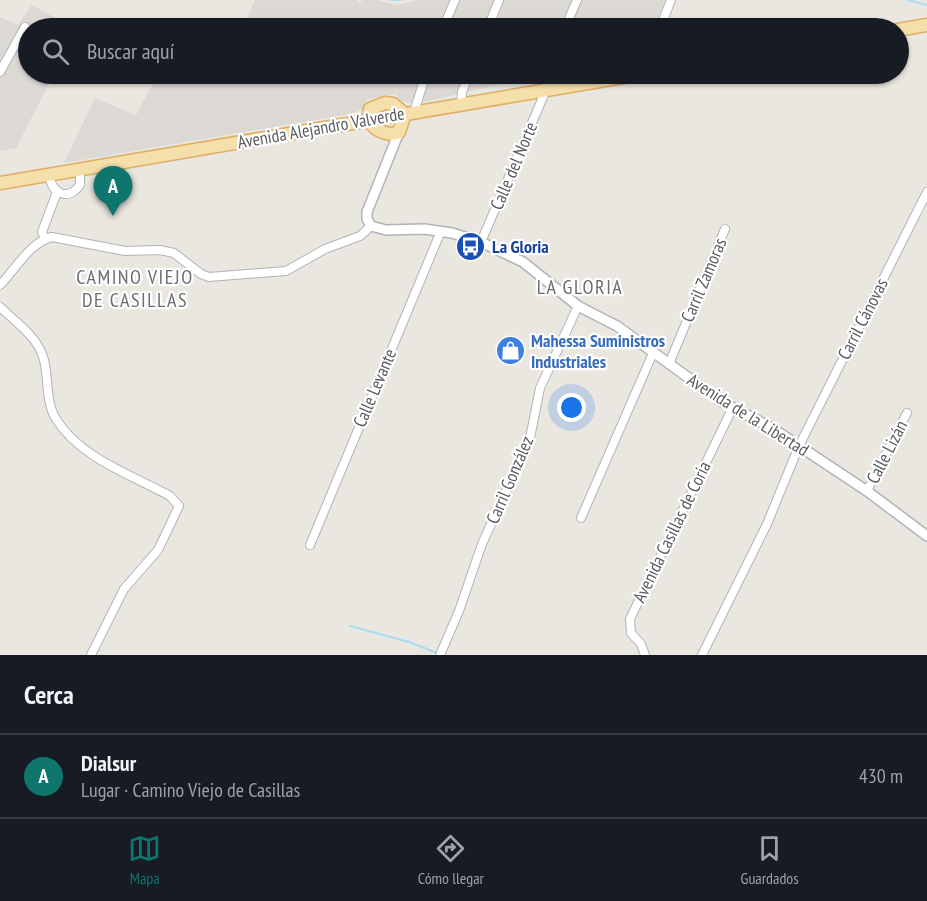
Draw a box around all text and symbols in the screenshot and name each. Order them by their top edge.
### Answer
search box [18,18,909,84]
icon: search [39,35,72,68]
text: Buscar aquí [87,37,174,65]
street label: Avenida Alejandro Valverde [236,102,406,154]
street label: Calle del Norte [485,118,542,213]
pin: A [94,166,132,216]
bus stop icon: La Gloria [455,231,487,263]
street label: Carril Zamoras [676,234,732,325]
place label: La Gloria [492,235,549,258]
district label: CAMINO VIEJO DE CASILLAS [76,264,194,313]
district label: LA GLORIA [537,274,623,300]
street label: Carril Cánovas [832,274,893,363]
place label: Mahessa Suministros Industriales [531,329,665,373]
shop icon: Mahessa Suministros Industriales [494,335,526,367]
street label: Calle Levante [348,345,401,430]
street label: Avenida de la Libertad [683,368,813,461]
your location [557,393,586,422]
street label: Calle Lizán [861,416,912,487]
street label: Carril González [481,432,538,527]
street label: Avenida Casillas de Coria [627,457,716,606]
text: Cerca [24,678,74,711]
text: Dialsur [81,749,136,777]
text: A [38,763,49,789]
text: 430 m [859,763,903,789]
text: Lugar · Camino Viejo de Casillas [81,777,300,803]
tab: Mapa [128,832,161,888]
tab: Cómo llegar [418,832,484,888]
tab: Guardados [741,832,799,888]

